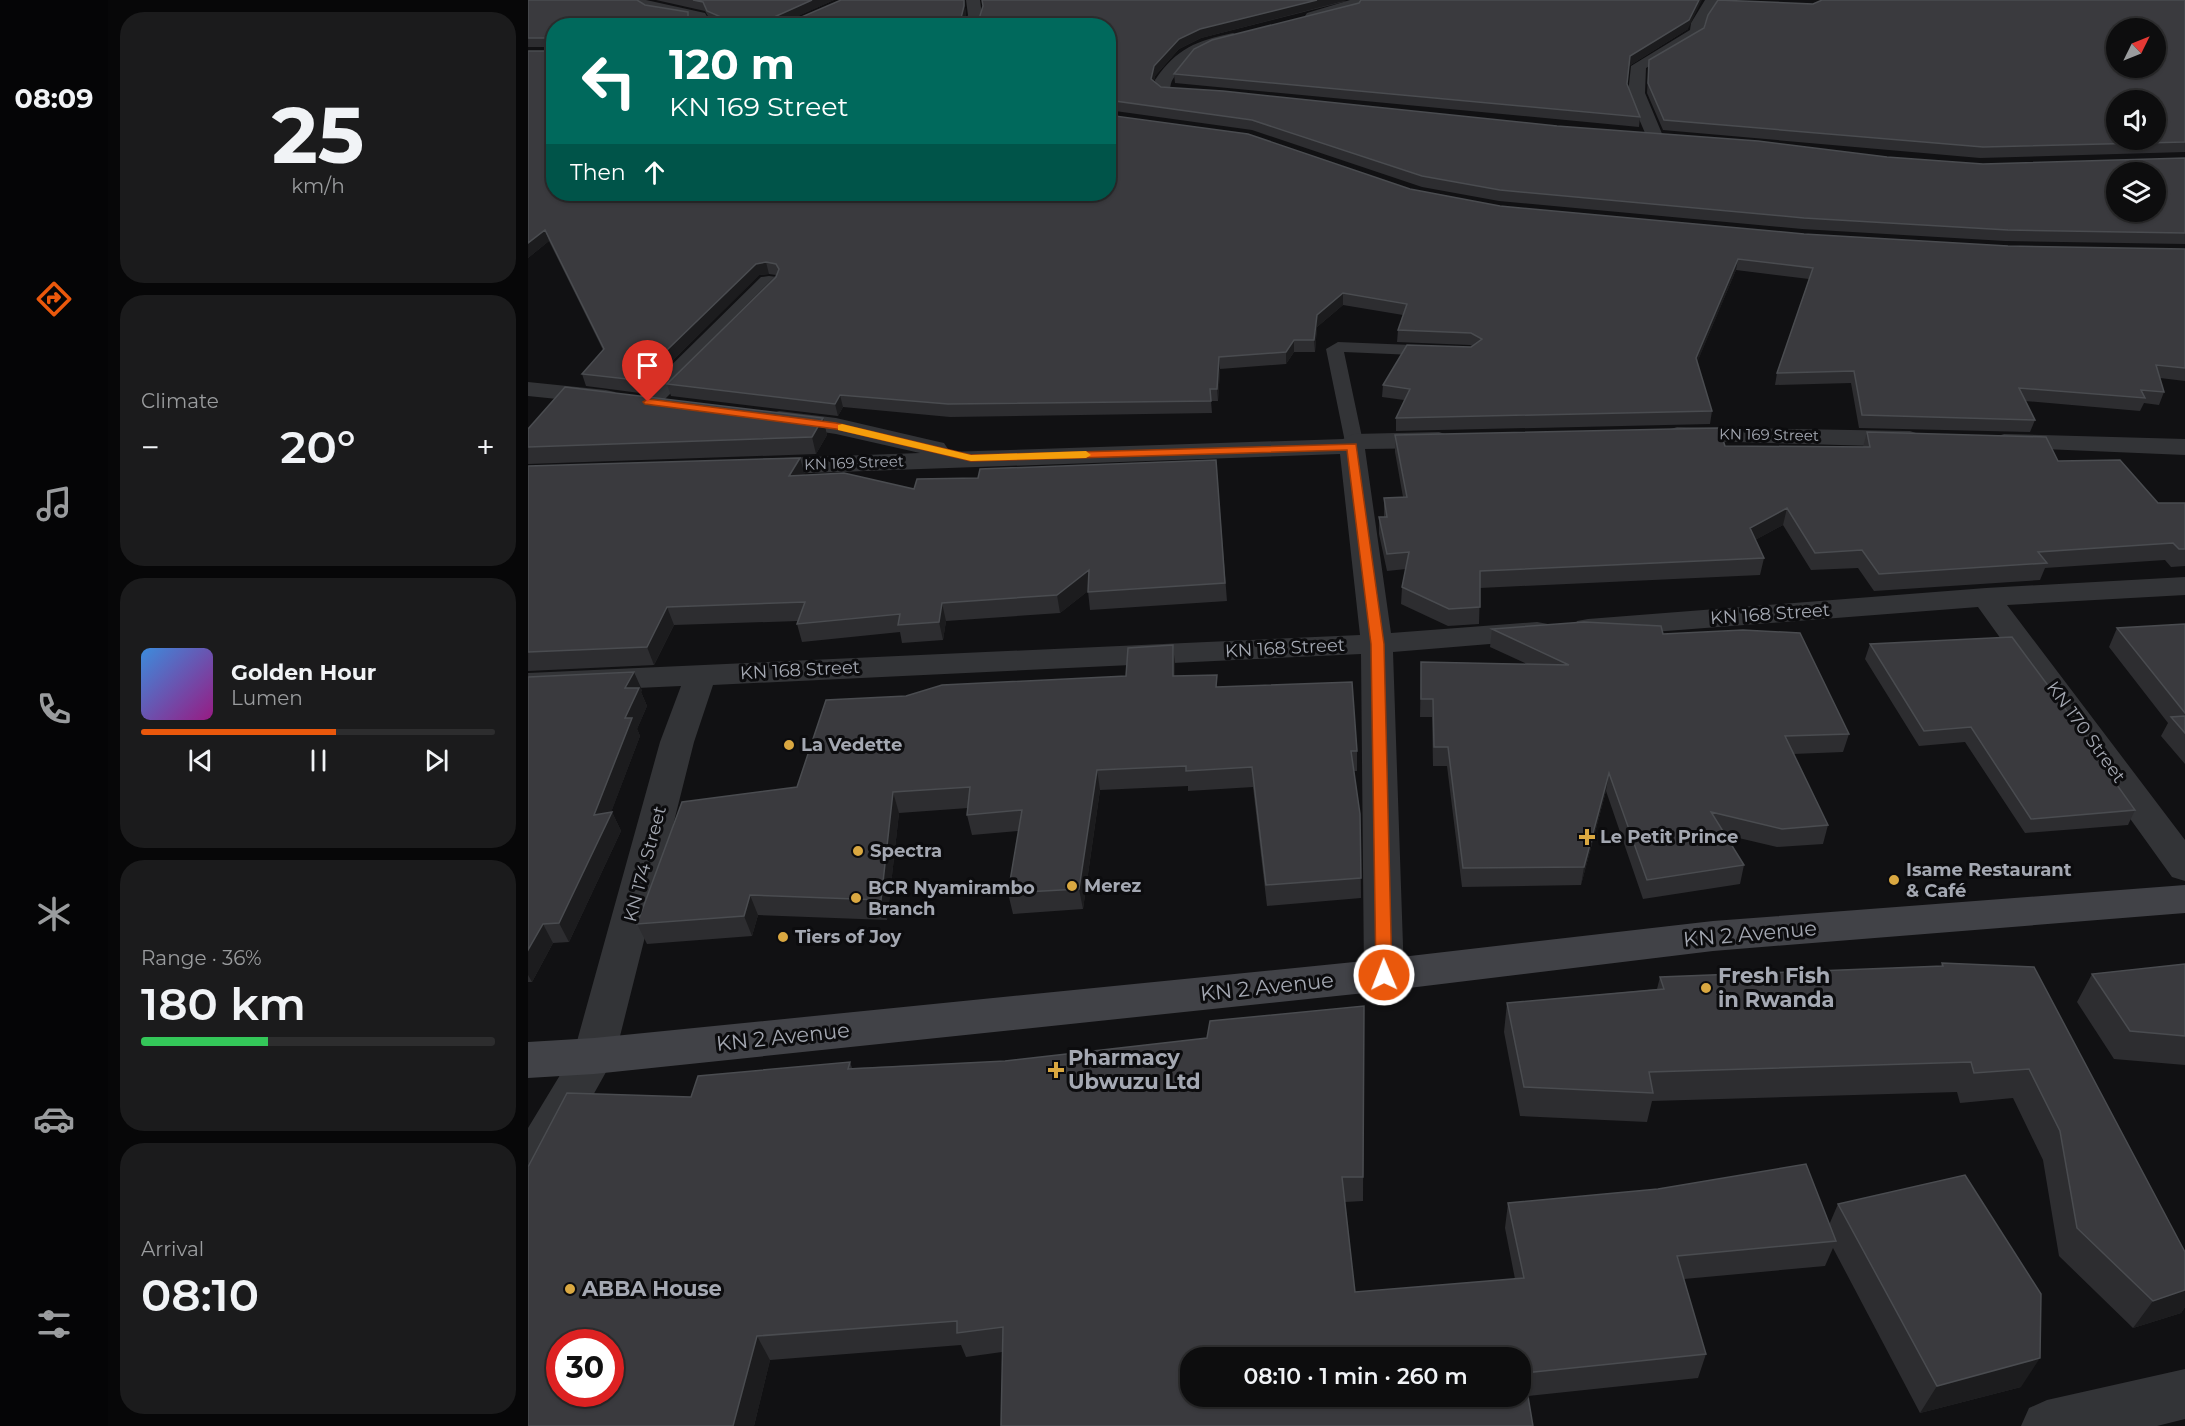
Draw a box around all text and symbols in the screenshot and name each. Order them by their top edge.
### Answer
north arrow [2106,18,2166,78]
map controls [2106,18,2166,222]
text: 120 m [669,38,795,90]
icon: left [570,42,648,120]
text: 08:09 [15,82,93,115]
text: 25 [272,87,364,183]
text: KN 169 Street [669,90,849,123]
button: sound [2106,90,2166,150]
icon: ahead [638,156,671,189]
text: Then [570,159,626,186]
button: layers [2106,162,2166,222]
text: km/h [291,174,345,198]
icon: directions [33,278,75,320]
pin [622,340,673,402]
icon: arrive [631,349,664,382]
text: Climate [141,389,219,413]
text: 20° [280,419,356,474]
street label: KN 169 Street [1719,424,1819,445]
text: − [141,427,160,467]
text: + [476,427,495,467]
street label: KN 169 Street [804,451,904,474]
icon: music [33,483,75,525]
street label: KN 168 Street [1709,599,1831,629]
street label: KN 168 Street [1224,634,1346,662]
street label: KN 168 Street [739,656,861,684]
text: Golden Hour [231,659,376,686]
street label: KN 170 Street [2042,677,2130,787]
text: Lumen [231,686,303,710]
icon: phone [33,688,75,730]
place label: La Vedette [801,734,902,756]
marker: La Vedette [782,738,796,752]
icon: previous [184,744,217,777]
icon: pause [302,744,335,777]
icon: next [420,744,453,777]
street label: KN 174 Street [619,804,671,924]
place label: Le Petit Prince [1600,826,1738,848]
marker: Le Petit Prince [1578,828,1596,846]
place label: Spectra [870,840,942,862]
marker: Spectra [851,844,865,858]
place label: Isame Restaurant & Café [1906,859,2072,902]
marker: Isame Restaurant & Café [1887,873,1901,887]
place label: Merez [1084,875,1141,897]
place label: BCR Nyamirambo Branch [868,877,1035,920]
marker: Merez [1065,879,1079,893]
marker: BCR Nyamirambo Branch [849,891,863,905]
icon: climate [33,893,75,935]
street label: KN 2 Avenue [1682,915,1818,952]
place label: Tiers of Joy [795,926,901,948]
marker: Tiers of Joy [776,930,790,944]
position arrow [1352,943,1416,1007]
text: Range · 36% [141,946,262,970]
place label: Fresh Fish in Rwanda [1718,963,1834,1012]
street label: KN 2 Avenue [1199,967,1335,1006]
text: 180 km [141,976,306,1031]
marker: Fresh Fish in Rwanda [1699,981,1713,995]
street label: KN 2 Avenue [715,1017,851,1056]
place label: Pharmacy Ubwuzu Ltd [1068,1045,1201,1094]
marker: Pharmacy Ubwuzu Ltd [1049,1063,1063,1077]
icon: car [33,1098,75,1140]
text: Arrival [141,1237,204,1261]
text: 08:10 [141,1267,259,1322]
place label: ABBA House [581,1276,722,1301]
marker: ABBA House [563,1282,577,1296]
icon: filters [33,1303,75,1345]
speed limit sign: 30 [546,1329,624,1407]
text: 08:10 · 1 min · 260 m [1243,1363,1468,1390]

